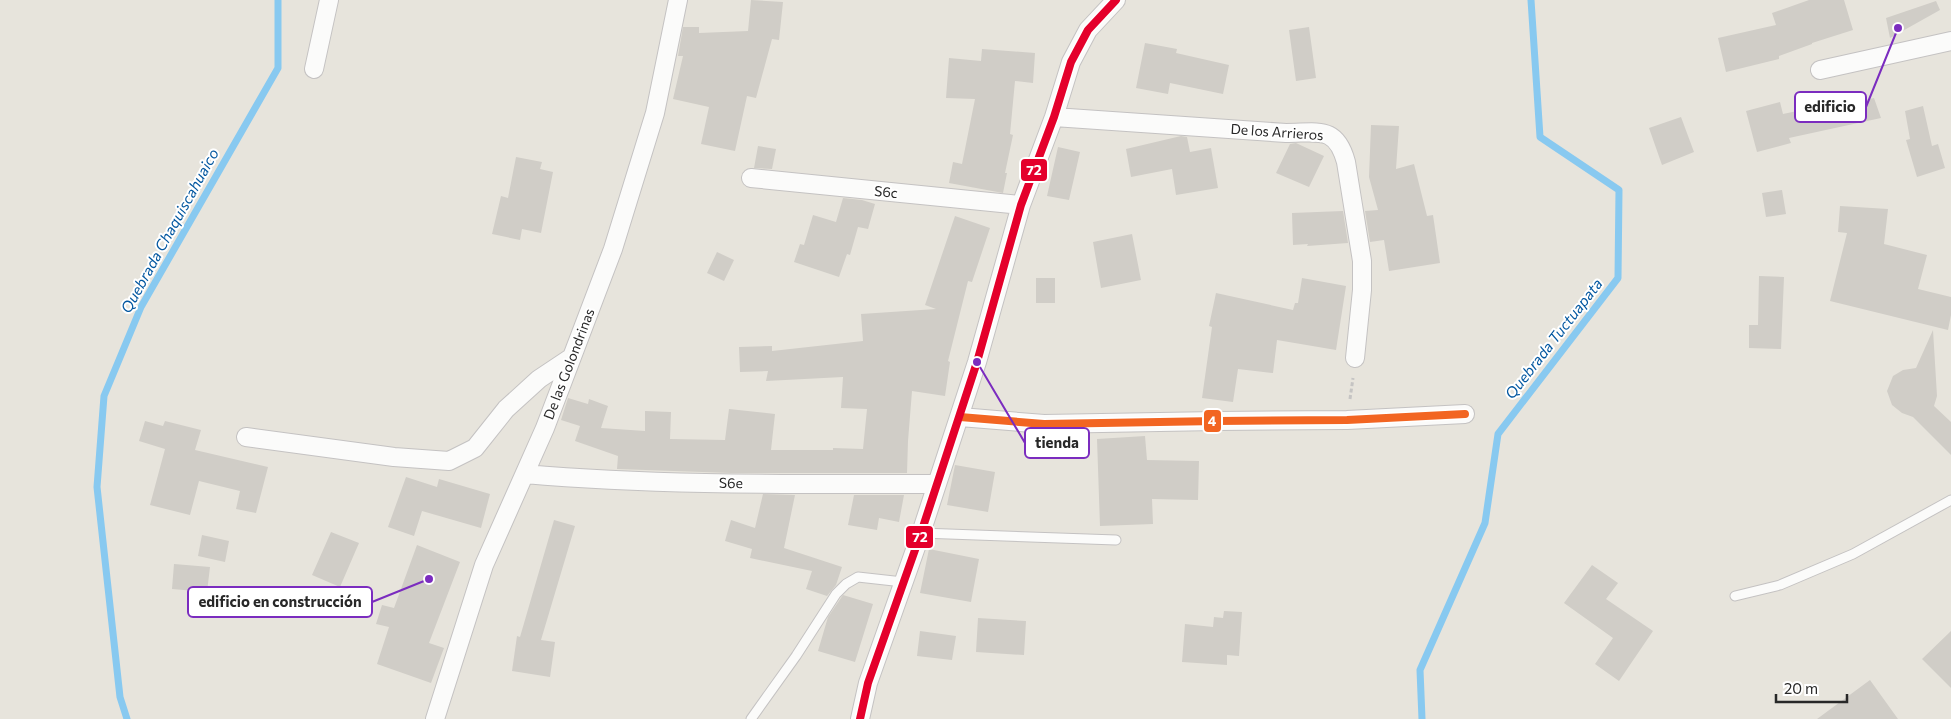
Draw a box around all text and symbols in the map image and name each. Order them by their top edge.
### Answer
callout: edificio [1795,92,1866,122]
text: edificio [1804,97,1856,115]
street label: De los Arrieros [1230,120,1324,143]
water label: Quebrada Chaquiscahuaico [116,145,222,316]
line badge: 72 [1020,158,1048,182]
text: 72 [1026,161,1042,178]
street label: S6c [873,182,899,201]
water label: Quebrada Tuctuapata [1501,275,1606,402]
street label: De las Golondrinas [539,306,598,422]
line badge: 4 [1203,409,1222,433]
text: 4 [1208,412,1217,429]
callout: tienda [1025,428,1089,458]
text: tienda [1035,433,1079,451]
street label: S6e [719,474,743,491]
line badge: 72 [905,525,934,549]
text: 72 [912,528,928,545]
callout: edificio en construcción [188,587,372,617]
text: edificio en construcción [198,592,362,610]
scale bar [1776,672,1847,704]
text: 20 m [1784,679,1818,697]

